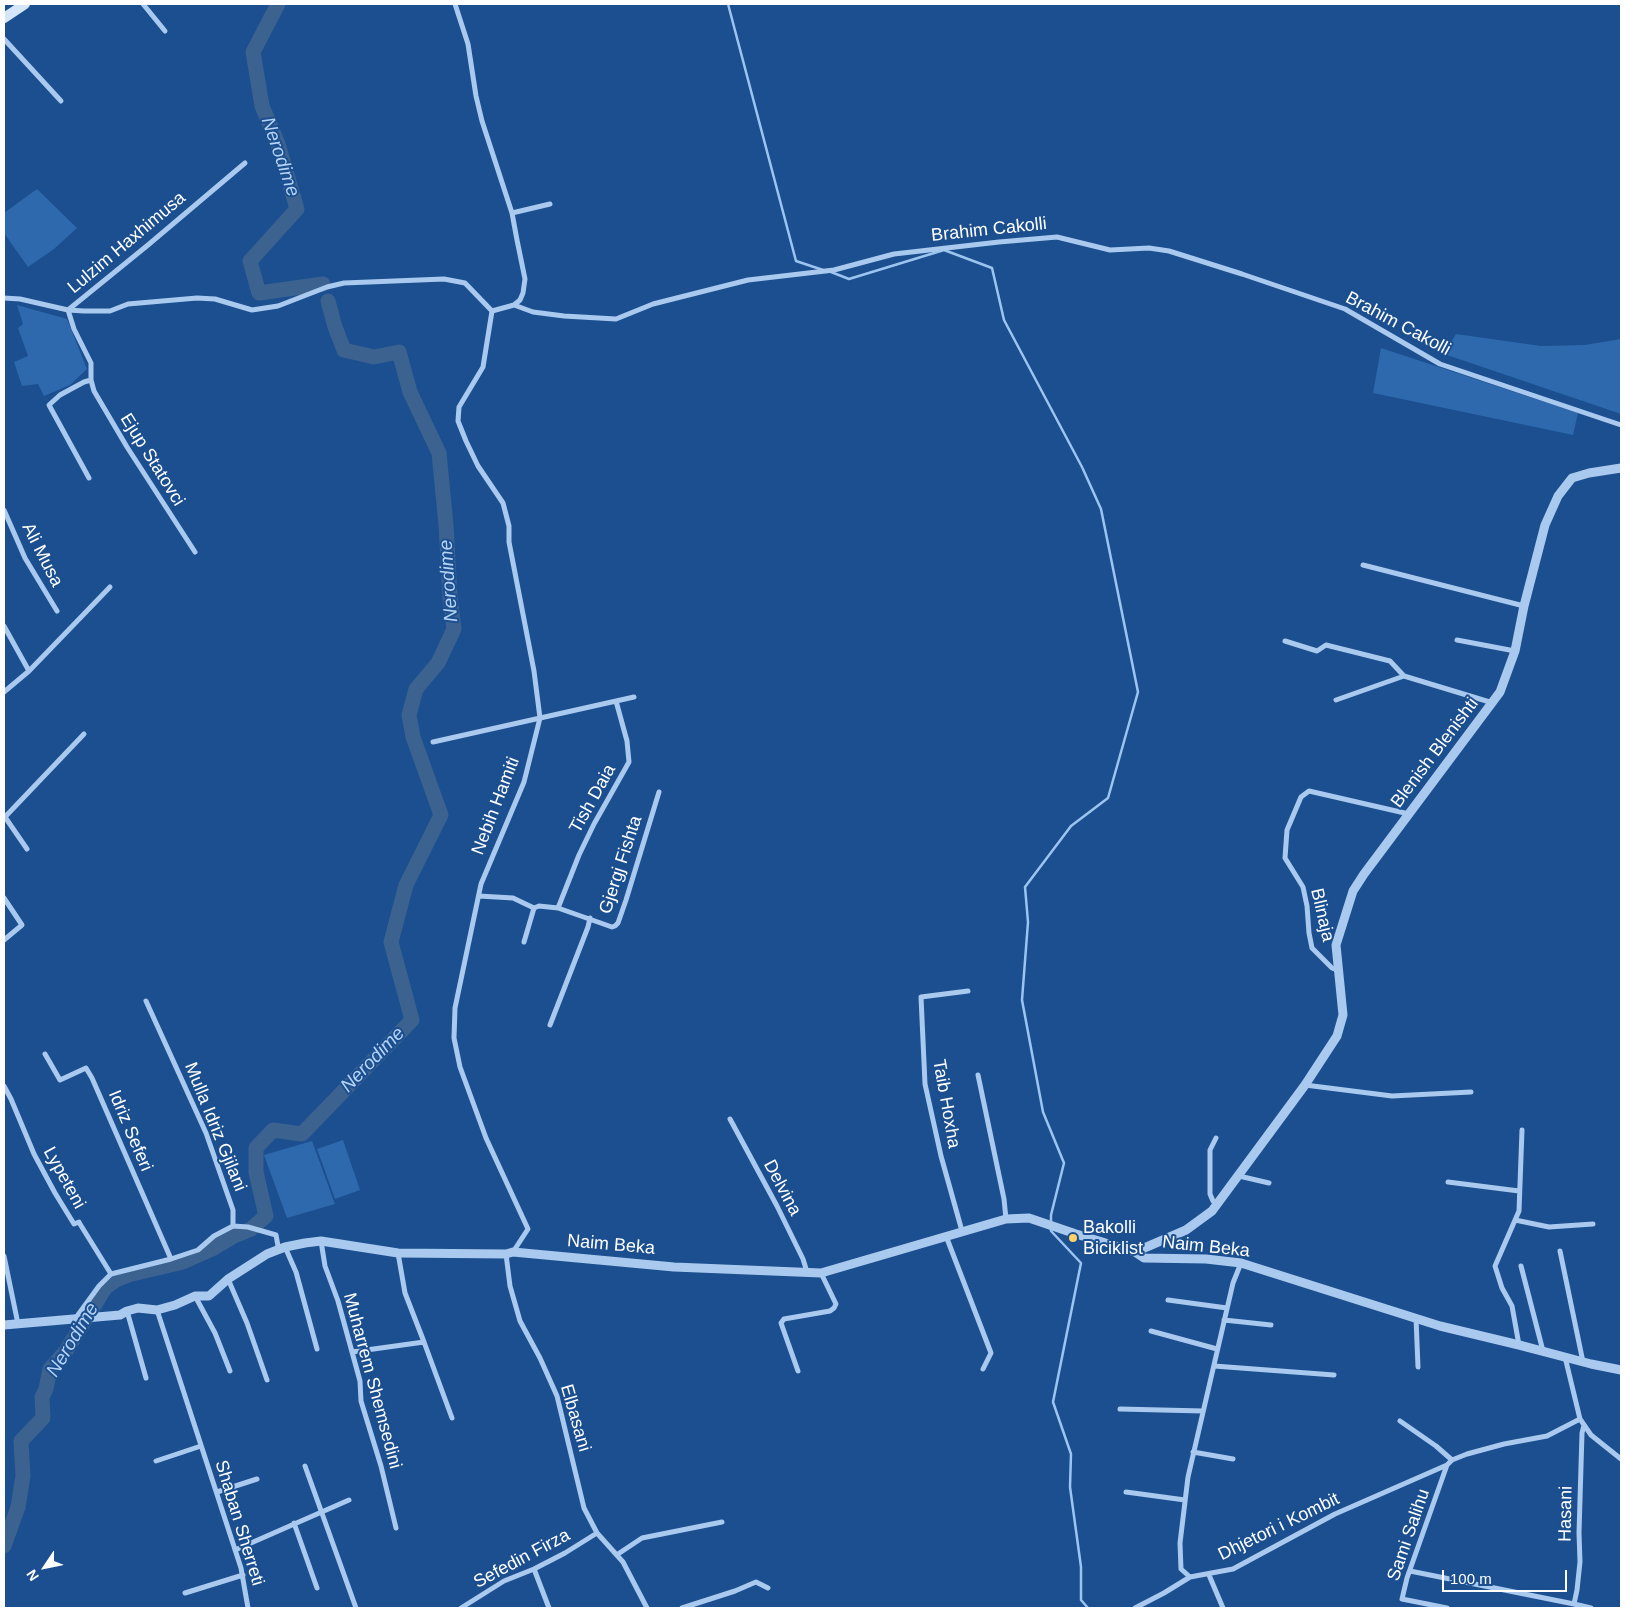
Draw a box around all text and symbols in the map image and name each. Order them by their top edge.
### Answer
water label: Nerodime [256,114,304,200]
street label: Lulzim Haxhimusa [64,187,190,299]
street label: Brahim Cakolli [930,213,1048,247]
street label: Brahim Cakolli [1342,287,1454,361]
street label: Ejup Statovci [115,410,189,510]
street label: Ali Musa [17,519,67,591]
water label: Nerodime [435,539,463,623]
street label: Blenish Blenishti [1387,694,1483,812]
street label: Nebih Hamiti [467,754,525,858]
street label: Tish Daia [565,761,621,837]
street label: Gjergj Fishta [595,813,647,917]
street label: Blinaja [1305,886,1339,944]
water label: Nerodime [336,1022,410,1098]
street label: Taib Hoxha [928,1058,964,1150]
street label: Mulla Idriz Gjilani [179,1059,251,1195]
street label: Idriz Seferi [103,1087,157,1175]
street label: Lypeteni [38,1143,90,1213]
street label: Delvina [758,1156,806,1220]
place label: Bakolli Biciklist [1083,1217,1143,1260]
street label: Naim Beka [566,1230,656,1260]
marker: Bakolli Biciklist [1067,1232,1079,1244]
street label: Naim Beka [1161,1232,1251,1262]
street label: Muharrem Shemsedini [338,1291,406,1471]
water label: Nerodime [42,1299,104,1381]
street label: Elbasani [555,1382,595,1454]
street label: Shaban Sherreti [210,1458,268,1588]
street label: Sami Salihu [1383,1486,1435,1584]
street label: Hasani [1555,1486,1577,1542]
street label: Dhjetori i Kombit [1215,1488,1343,1566]
street label: Sefedin Firza [470,1525,574,1593]
north arrow [20,1542,70,1592]
scale bar [1445,1560,1570,1592]
text: N [23,1567,42,1584]
text: 100 m [1450,1570,1492,1587]

